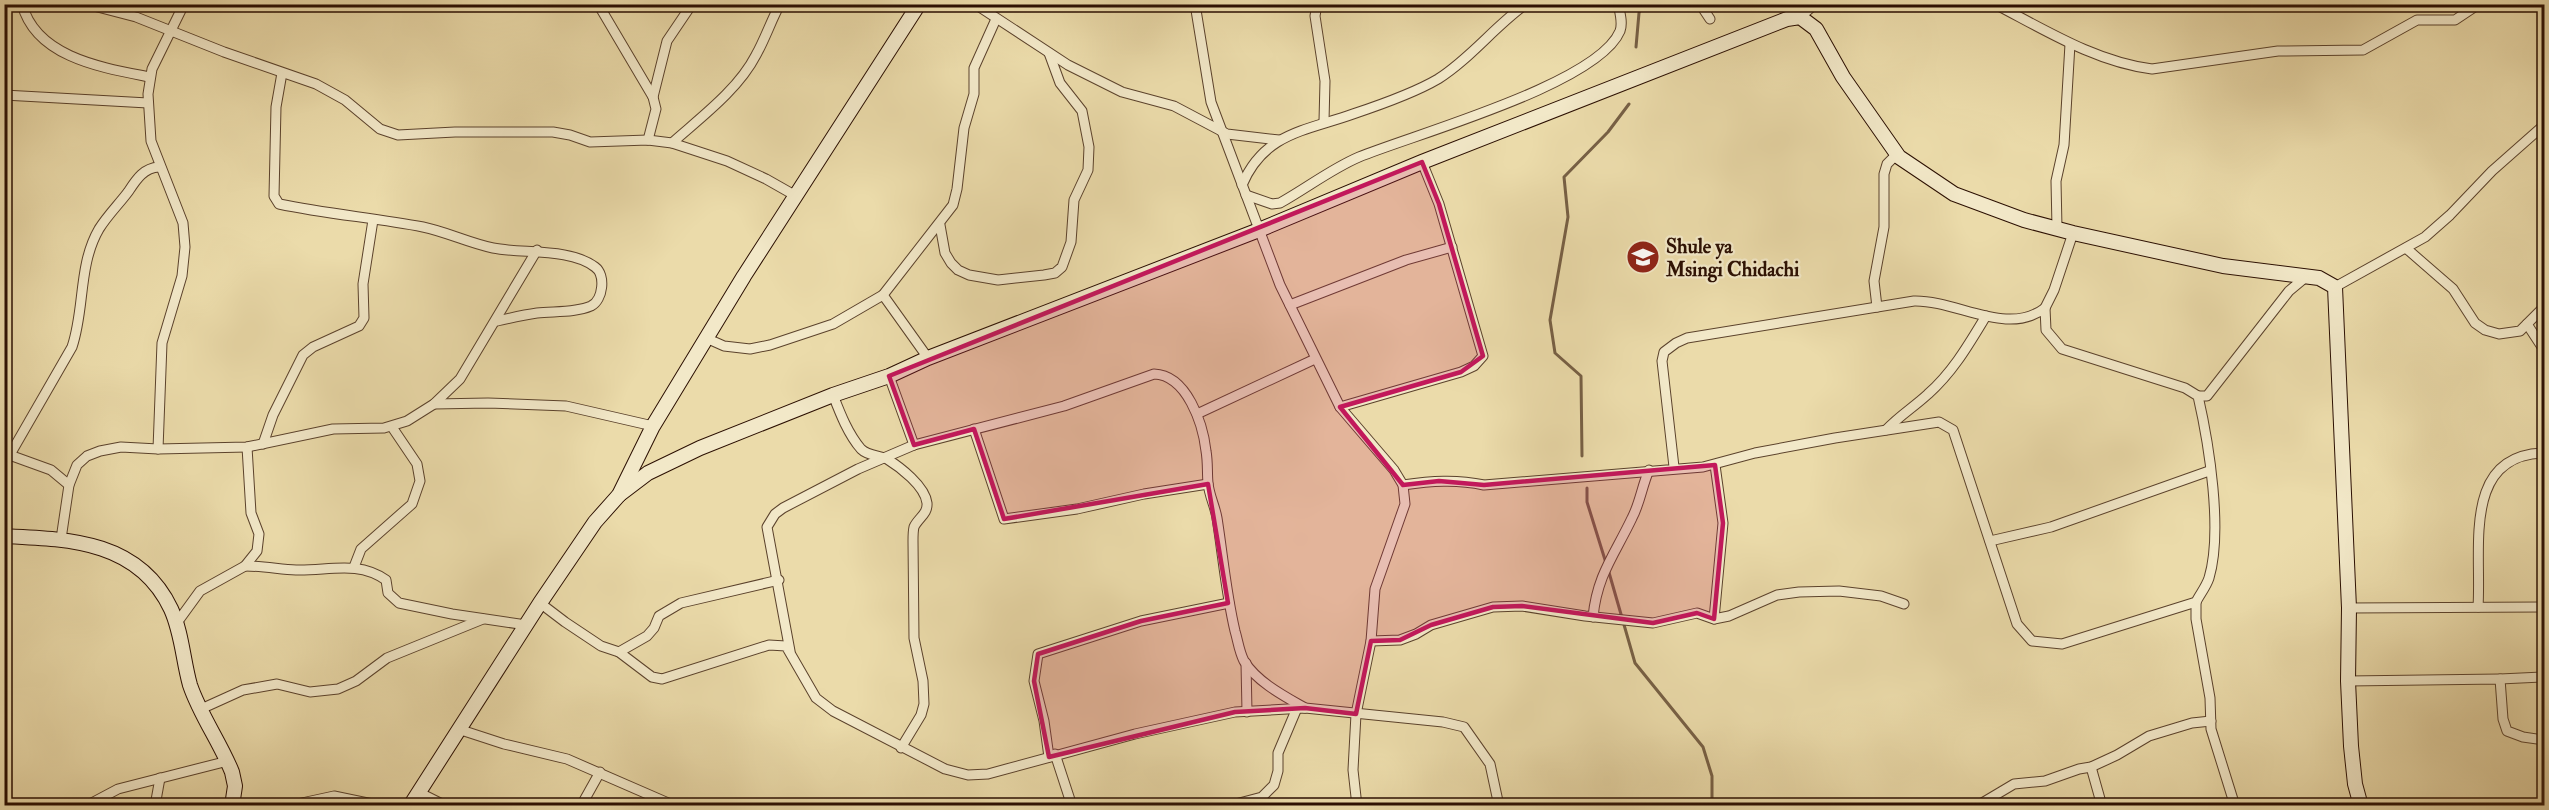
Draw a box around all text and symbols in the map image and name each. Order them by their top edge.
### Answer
place label: Shule ya Msingi Chidachi [1665,234,1800,283]
school or university icon: Shule ya Msingi Chidachi [1625,239,1661,275]

